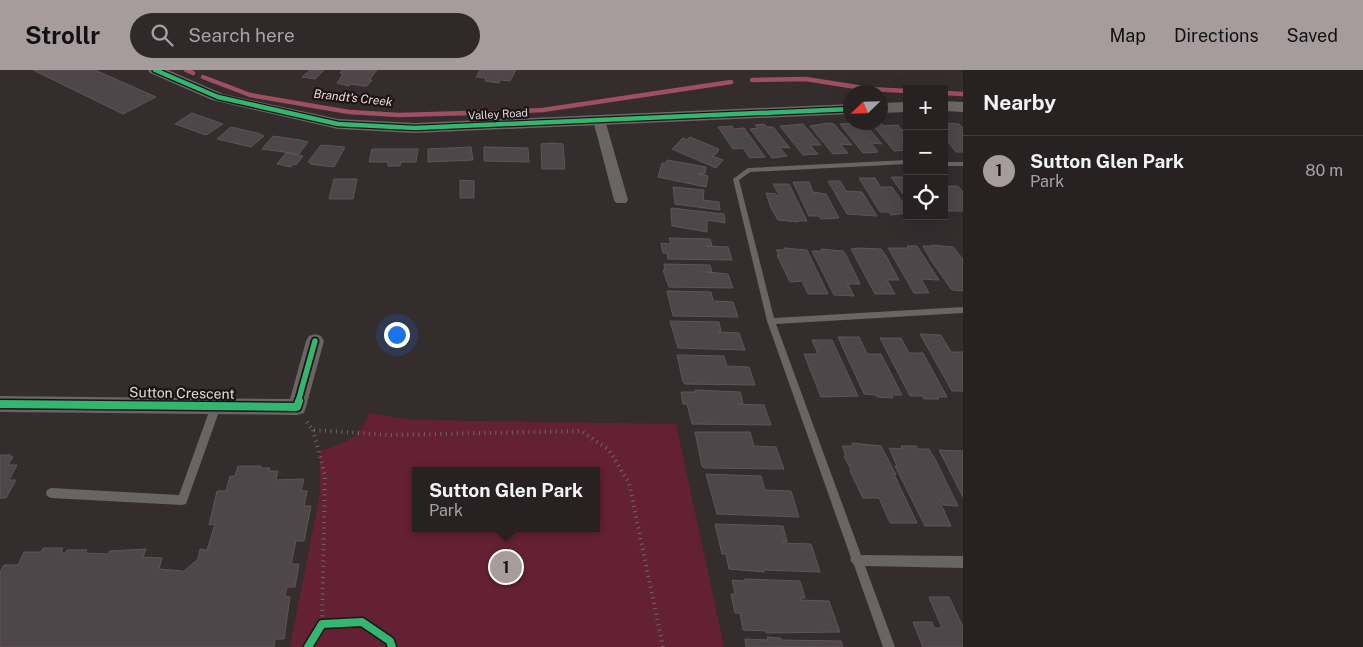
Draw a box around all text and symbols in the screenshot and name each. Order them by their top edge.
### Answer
search box [130,13,480,58]
text: Strollr [25,21,100,49]
icon: search [148,21,176,49]
text: Search here [188,24,295,46]
text: Map [1109,25,1146,46]
text: Directions [1174,25,1259,46]
text: Saved [1287,25,1338,46]
north arrow [843,85,888,130]
map controls [903,85,948,220]
button: + [903,85,948,130]
water label: Brandt's Creek [313,87,394,109]
text: Nearby [983,90,1056,115]
street label: Valley Road [468,106,528,122]
button: − [903,130,948,175]
text: Sutton Glen Park [1030,150,1184,172]
text: 1 [996,161,1002,180]
text: 80 m [1305,161,1343,180]
text: Park [1030,172,1064,191]
button: locate [903,175,948,220]
your location [384,322,410,348]
street label: Sutton Crescent [129,384,235,402]
popup [412,467,600,532]
text: Sutton Glen Park [429,479,583,501]
text: Park [429,501,463,520]
pin: 1 [490,548,522,586]

